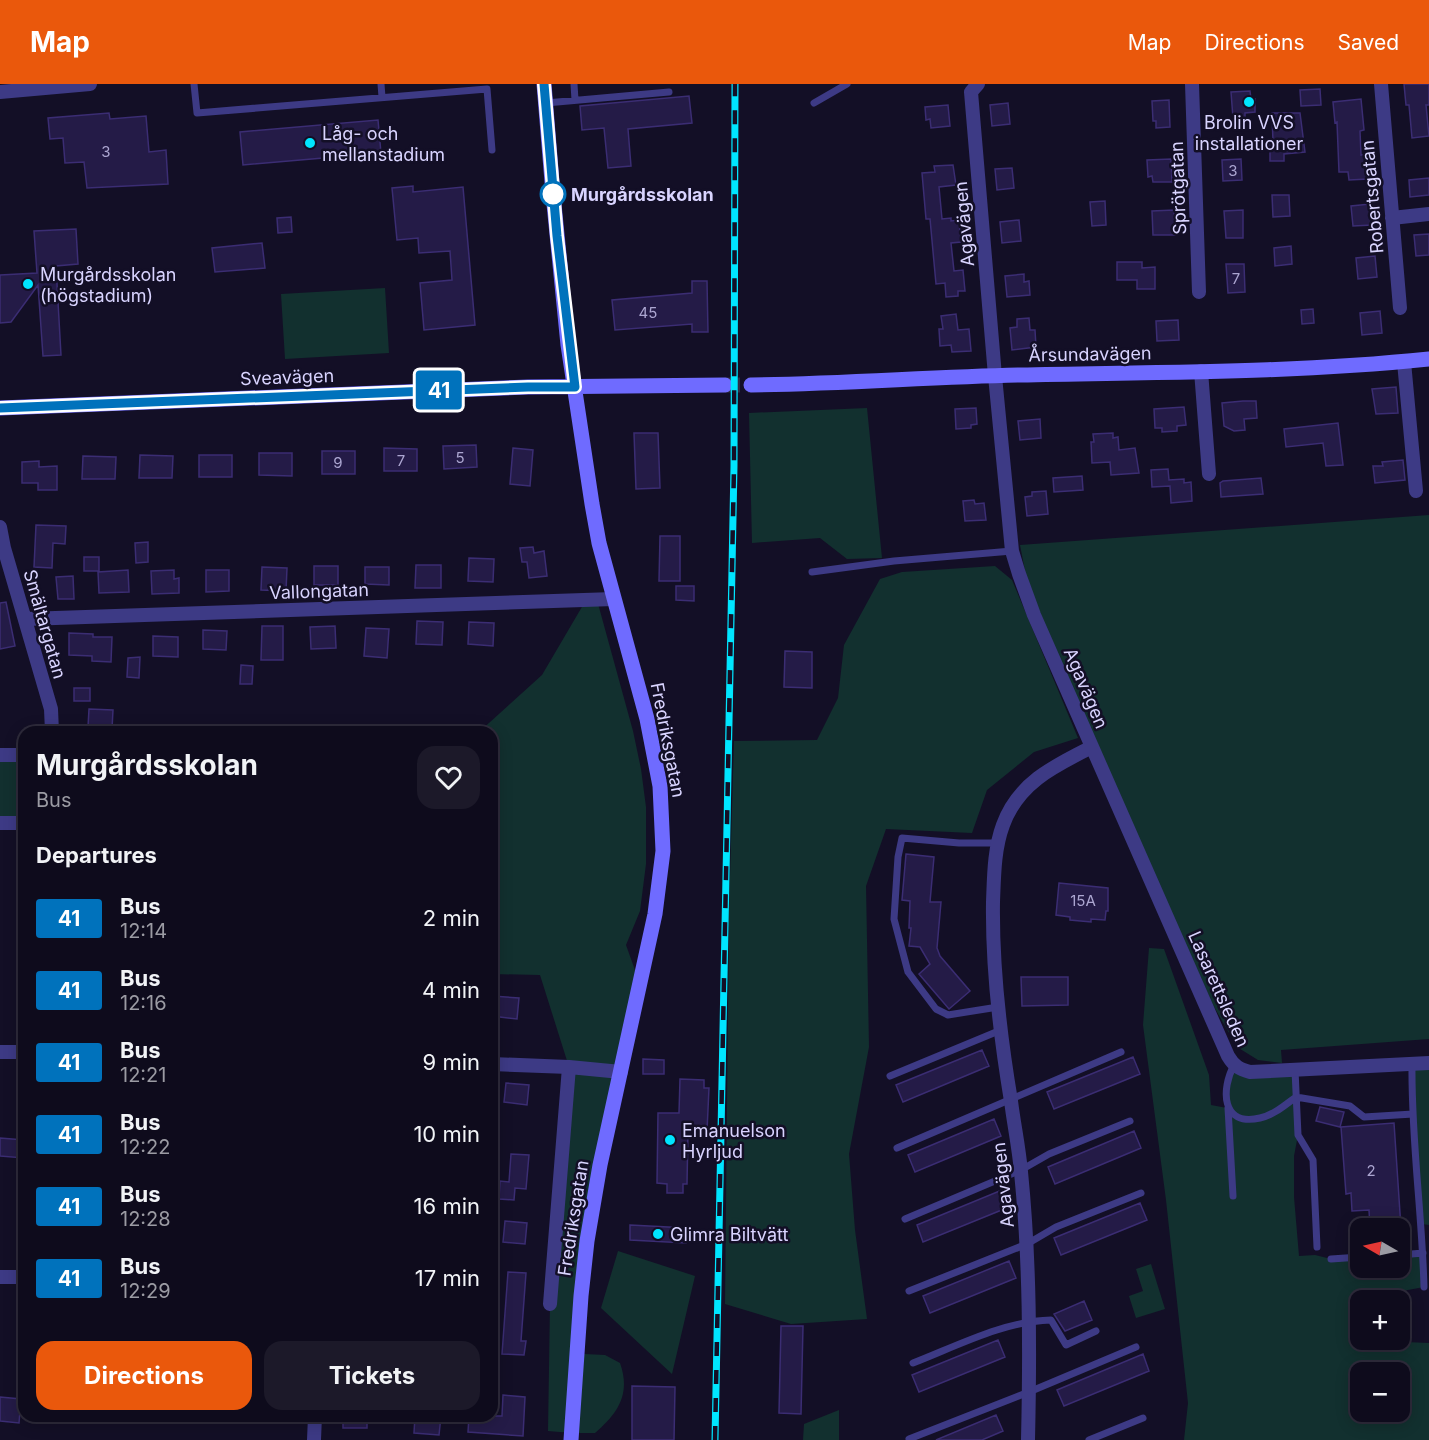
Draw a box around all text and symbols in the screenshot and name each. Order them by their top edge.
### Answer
text: Map [30,25,90,59]
text: Map [1128,30,1171,55]
text: Directions [1204,30,1305,55]
text: Saved [1338,30,1399,55]
marker: Brolin VVS installationer [1242,95,1256,109]
place label: Brolin VVS installationer [1195,112,1303,154]
place label: Låg- och mellanstadium [322,123,445,165]
marker: Låg- och mellanstadium [303,136,317,150]
street label: Robertsgatan [1357,139,1387,255]
street label: Sprötgatan [1166,141,1190,235]
house number: 3 [101,142,111,161]
house number: 3 [1228,161,1238,180]
street label: Agavägen [950,180,978,268]
marker: Murgårdsskolan [540,181,566,207]
place label: Murgårdsskolan [571,184,714,205]
place label: Murgårdsskolan (högstadium) [40,264,176,306]
house number: 7 [1232,269,1240,288]
marker: Murgårdsskolan (högstadium) [21,277,35,291]
house number: 45 [639,303,657,322]
street label: Årsundavägen [1028,340,1152,366]
street label: Sveavägen [240,365,334,389]
line badge: 41 [412,370,466,410]
text: 41 [428,378,450,403]
house number: 5 [455,448,465,467]
house number: 7 [397,451,405,470]
house number: 9 [333,453,343,472]
street label: Smältargatan [19,567,71,681]
street label: Vallongatan [269,579,369,603]
street label: Agavägen [1060,644,1112,732]
street label: Fredriksgatan [647,681,689,799]
button: heart [417,746,480,809]
text: Murgårdsskolan [36,748,258,782]
text: Bus [36,788,71,812]
text: Departures [36,842,157,868]
house number: 15A [1070,891,1096,910]
text: Bus [120,893,161,919]
text: 2 min [423,905,480,931]
text: 41 [58,906,80,931]
text: 12:14 [120,919,167,943]
street label: Lasarettsleden [1184,928,1254,1050]
text: Bus [120,965,161,991]
text: 4 min [422,977,480,1003]
text: 41 [58,978,80,1003]
text: 12:16 [120,991,167,1015]
text: Bus [120,1037,161,1063]
text: 9 min [423,1049,480,1075]
text: 41 [58,1050,80,1075]
text: 12:21 [120,1063,166,1087]
text: Bus [120,1109,161,1135]
place label: Emanuelson Hyrljud [682,1120,786,1162]
text: 10 min [413,1121,480,1147]
text: 41 [58,1122,80,1147]
marker: Emanuelson Hyrljud [663,1133,677,1147]
text: 12:22 [120,1135,171,1159]
street label: Agavägen [988,1141,1018,1229]
street label: Fredriksgatan [553,1159,593,1277]
house number: 2 [1366,1161,1376,1180]
text: Bus [120,1181,161,1207]
text: 16 min [414,1193,480,1219]
text: 41 [58,1194,80,1219]
text: 12:28 [120,1207,171,1231]
north arrow [1350,1218,1410,1278]
map controls [1350,1218,1410,1422]
place label: Glimra Biltvätt [670,1224,788,1245]
marker: Glimra Biltvätt [651,1227,665,1241]
text: Bus [120,1253,161,1279]
text: 17 min [415,1265,480,1291]
text: 41 [58,1266,80,1291]
text: 12:29 [120,1279,171,1303]
button: + [1350,1290,1410,1350]
button: Directions [36,1341,252,1410]
button: Tickets [264,1341,480,1410]
button: − [1350,1362,1410,1422]

